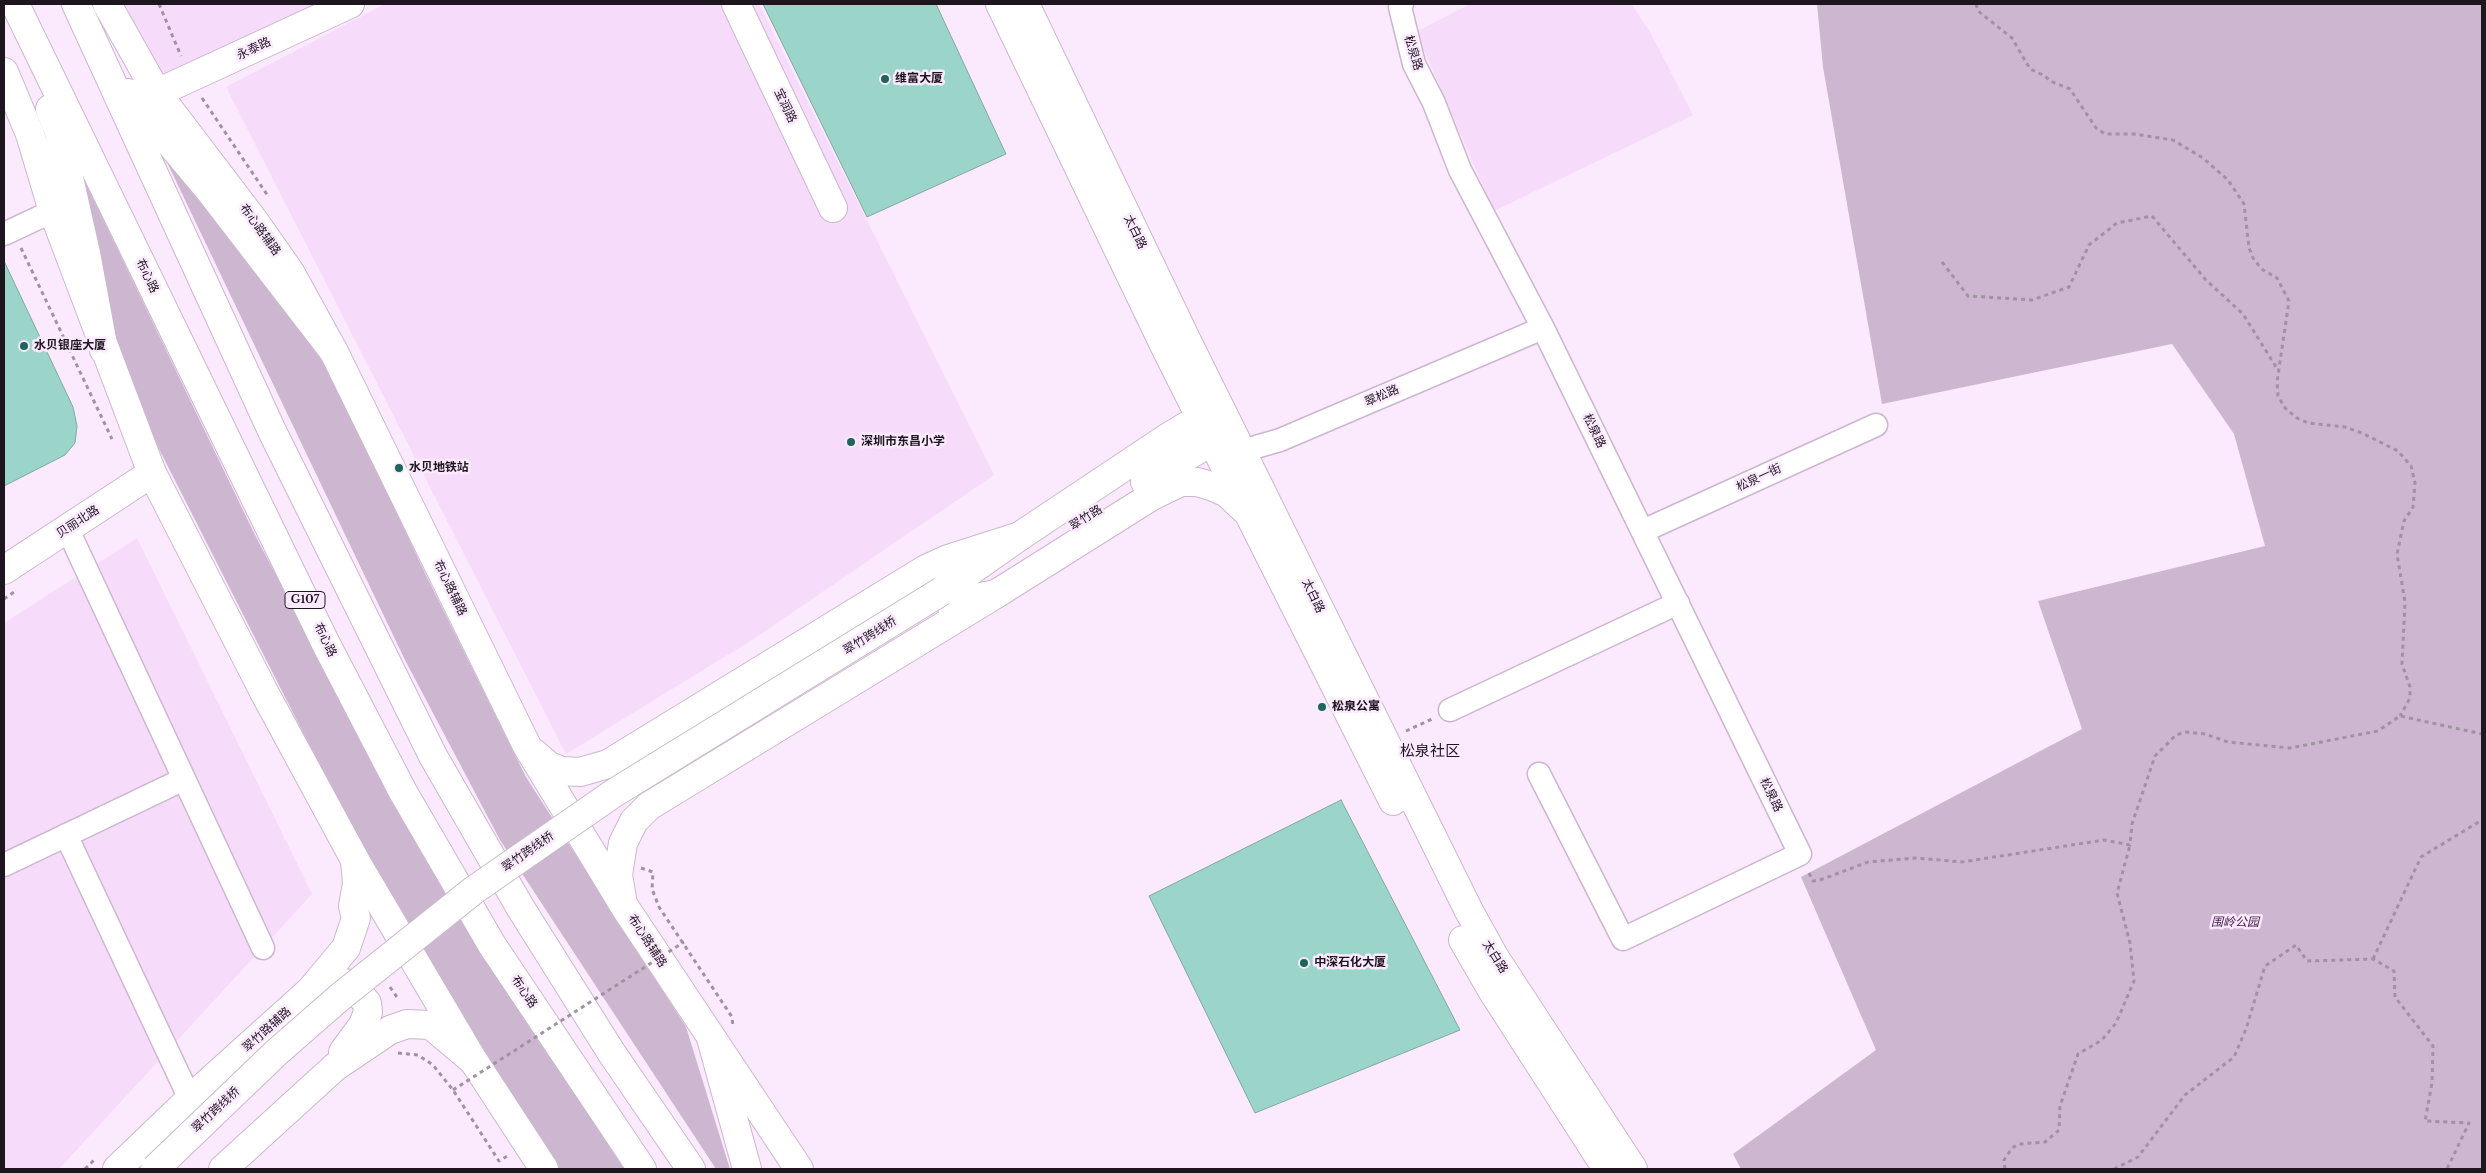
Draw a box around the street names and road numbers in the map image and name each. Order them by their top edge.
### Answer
street label: 松泉路 [1401,34,1425,72]
street label: 永泰路 [235,35,273,63]
street label: 宝润路 [771,87,799,125]
street label: 布心路辅路 [237,201,283,259]
street label: 太白路 [1121,213,1149,251]
street label: 布心路 [133,257,161,295]
street label: 翠松路 [1363,382,1401,410]
street label: 松泉路 [1580,412,1608,450]
street label: 松泉一街 [1734,461,1784,495]
street label: 翠竹路 [1067,502,1105,534]
street label: 贝丽北路 [54,503,102,541]
street label: 布心路辅路 [430,558,470,618]
street label: 太白路 [1299,577,1327,615]
road number: G107 [285,592,325,608]
street label: 翠竹跨线桥 [841,614,899,658]
street label: 布心路 [311,621,339,659]
street label: 松泉路 [1757,776,1785,814]
street label: 翠竹跨线桥 [499,829,557,875]
street label: 布心路辅路 [625,912,669,970]
street label: 太白路 [1479,938,1511,976]
street label: 布心路 [508,973,540,1011]
street label: 翠竹路辅路 [240,1005,294,1055]
street label: 翠竹跨线桥 [189,1084,243,1136]

